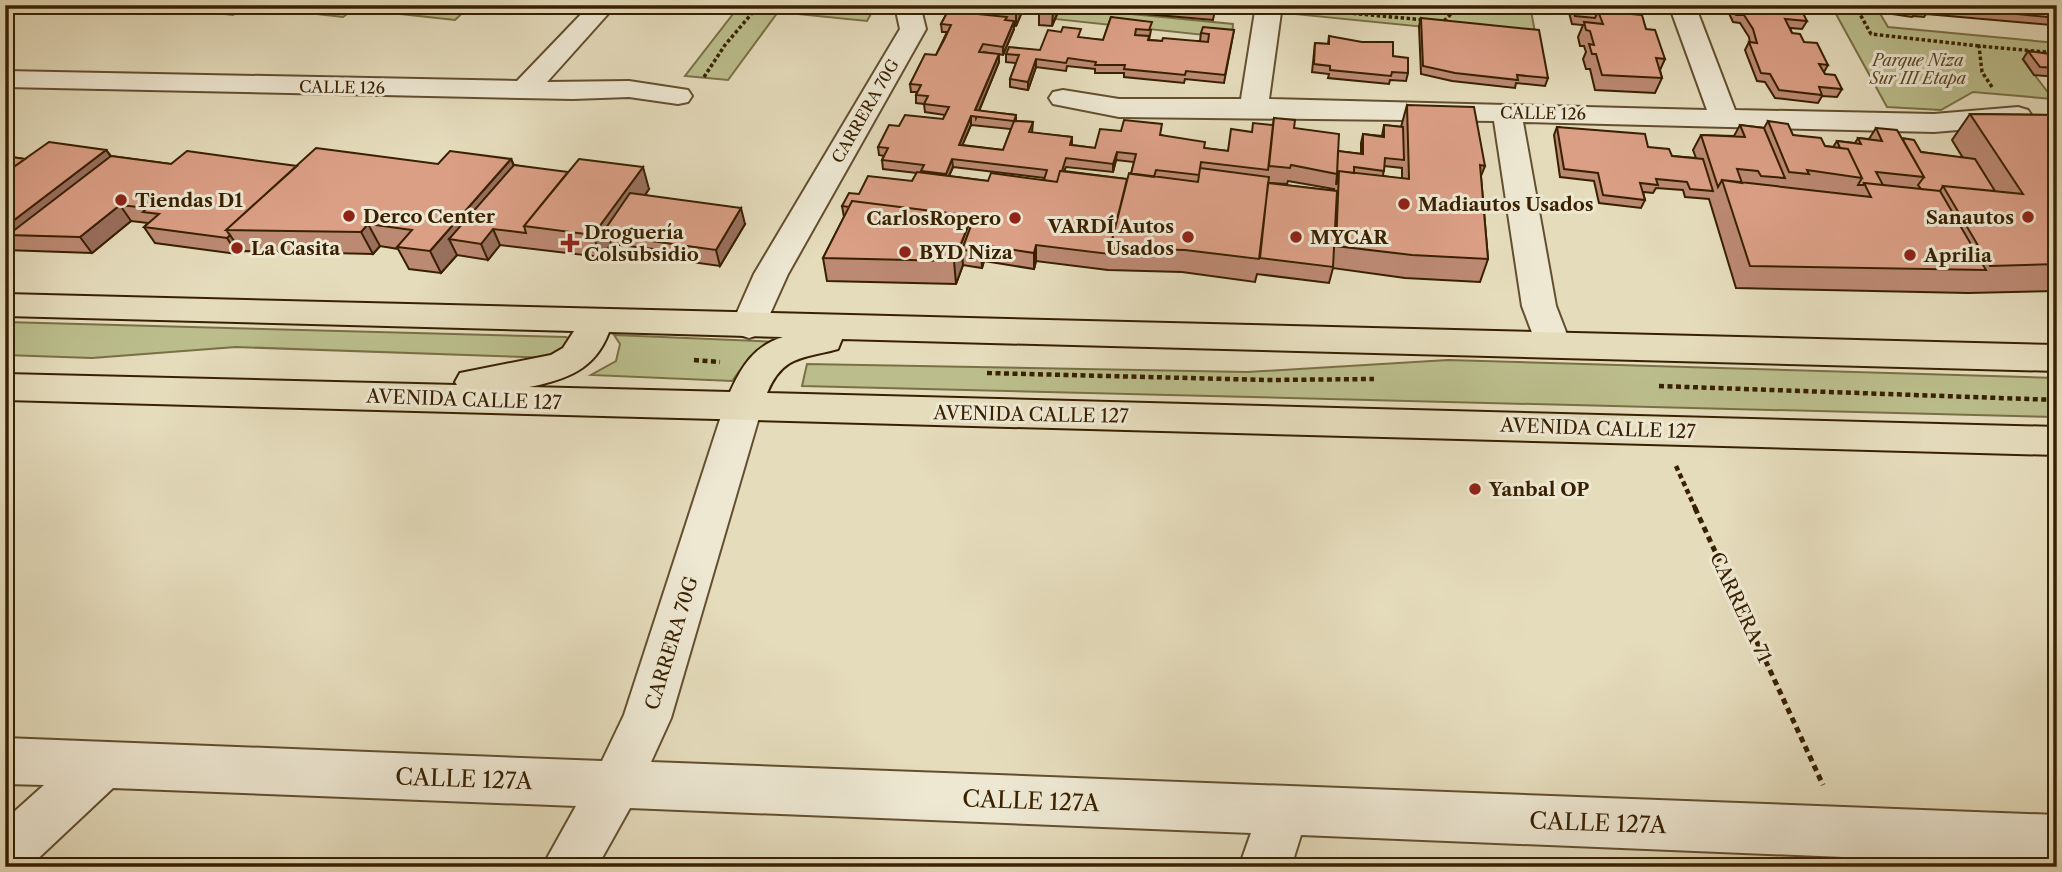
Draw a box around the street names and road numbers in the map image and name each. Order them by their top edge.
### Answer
street label: CARRERA 70G [827,55,903,167]
street label: CALLE 126 [299,76,385,98]
street label: CALLE 126 [1500,102,1586,124]
street label: AVENIDA CALLE 127 [365,385,563,414]
street label: AVENIDA CALLE 127 [932,401,1130,428]
street label: AVENIDA CALLE 127 [1499,414,1697,443]
street label: CARRERA 71 [1705,548,1776,666]
street label: CARRERA 70G [640,574,703,713]
street label: CALLE 127A [395,763,534,795]
street label: CALLE 127A [962,785,1101,817]
street label: CALLE 127A [1529,807,1668,839]

